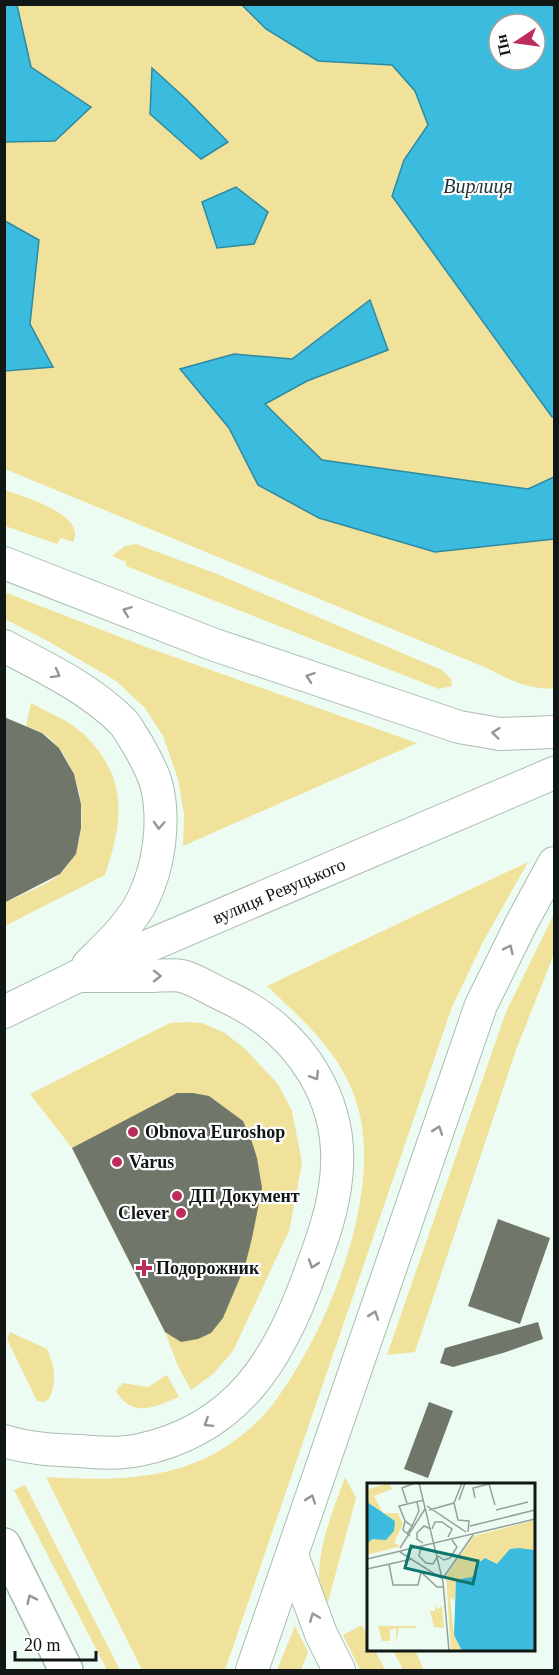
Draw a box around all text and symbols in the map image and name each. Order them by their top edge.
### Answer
north arrow [487,12,547,72]
text: Пн [492,33,514,58]
water label: Вирлиця [443,175,513,198]
one-way arrow [122,606,133,618]
one-way arrow [50,667,60,678]
one-way arrow [305,672,316,684]
one-way arrow [492,727,501,740]
one-way arrow [153,821,166,830]
street label: вулиця Ревуцького [210,854,348,928]
one-way arrow [501,945,513,956]
one-way arrow [153,970,162,982]
one-way arrow [308,1070,320,1080]
place label: Obnova Euroshop [145,1122,285,1142]
marker: Obnova Euroshop [126,1125,140,1139]
one-way arrow [430,1126,443,1136]
place label: Varus [129,1152,174,1172]
marker: Varus [110,1155,124,1169]
place label: ДП Документ [189,1186,300,1206]
marker: ДП Документ [170,1189,184,1203]
place label: Clever [118,1203,169,1223]
marker: Clever [174,1206,188,1220]
place label: Подорожник [156,1258,260,1278]
one-way arrow [308,1258,321,1269]
marker: Подорожник [137,1261,151,1275]
one-way arrow [367,1310,380,1321]
one-way arrow [204,1415,214,1427]
inset map [367,1483,535,1651]
one-way arrow [303,1494,316,1505]
one-way arrow [27,1595,38,1606]
one-way arrow [309,1613,322,1623]
scale bar [15,1624,96,1662]
text: 20 m [24,1635,61,1655]

